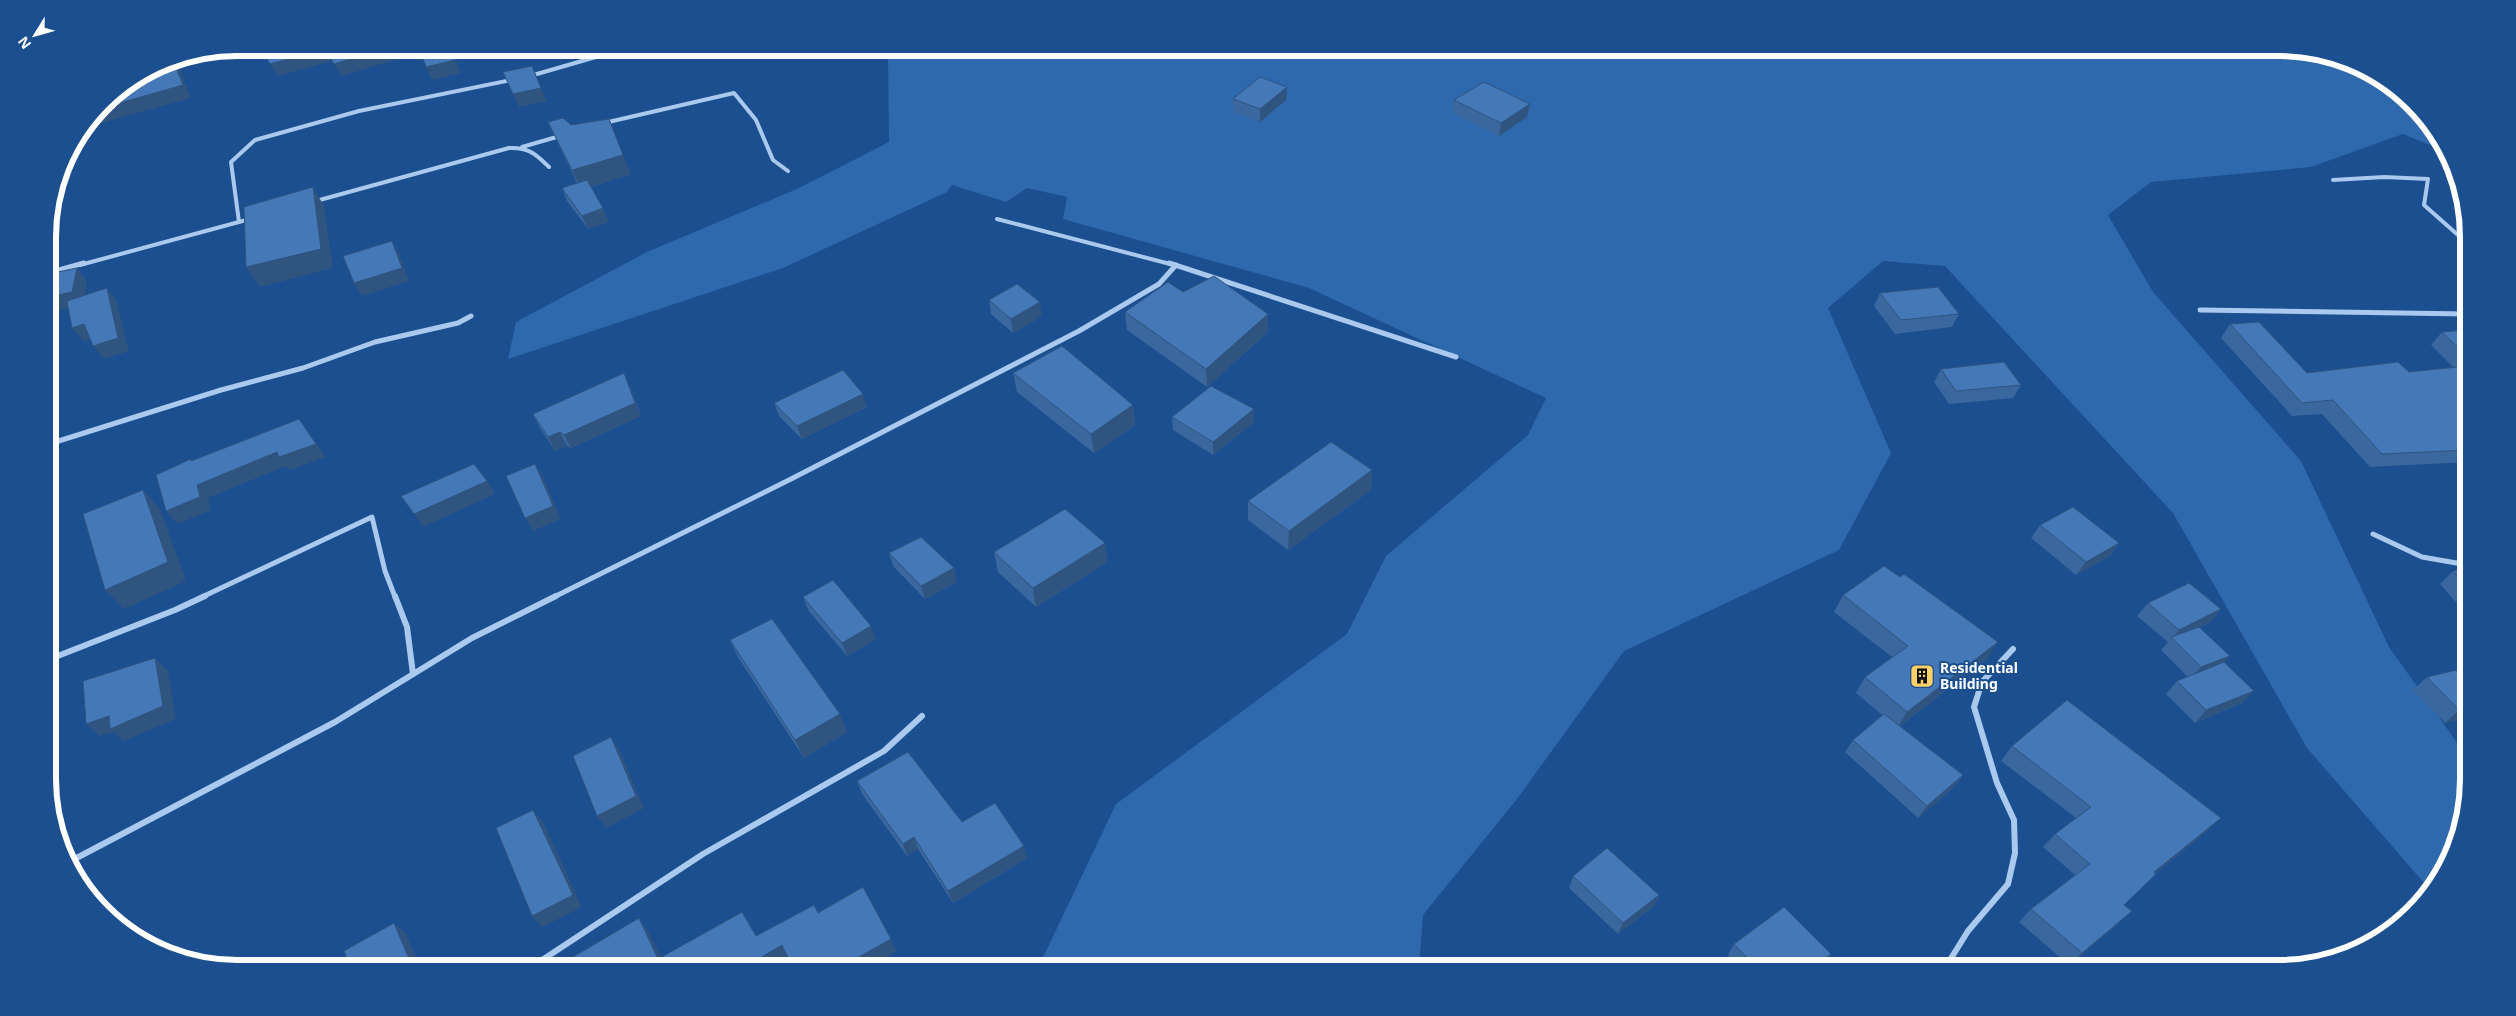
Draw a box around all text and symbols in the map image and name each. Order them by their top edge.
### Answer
north arrow [10,10,60,60]
text: N [13,33,35,53]
place label: Residential Building [1940,658,2018,693]
building icon: Residential Building [1909,663,1935,689]

